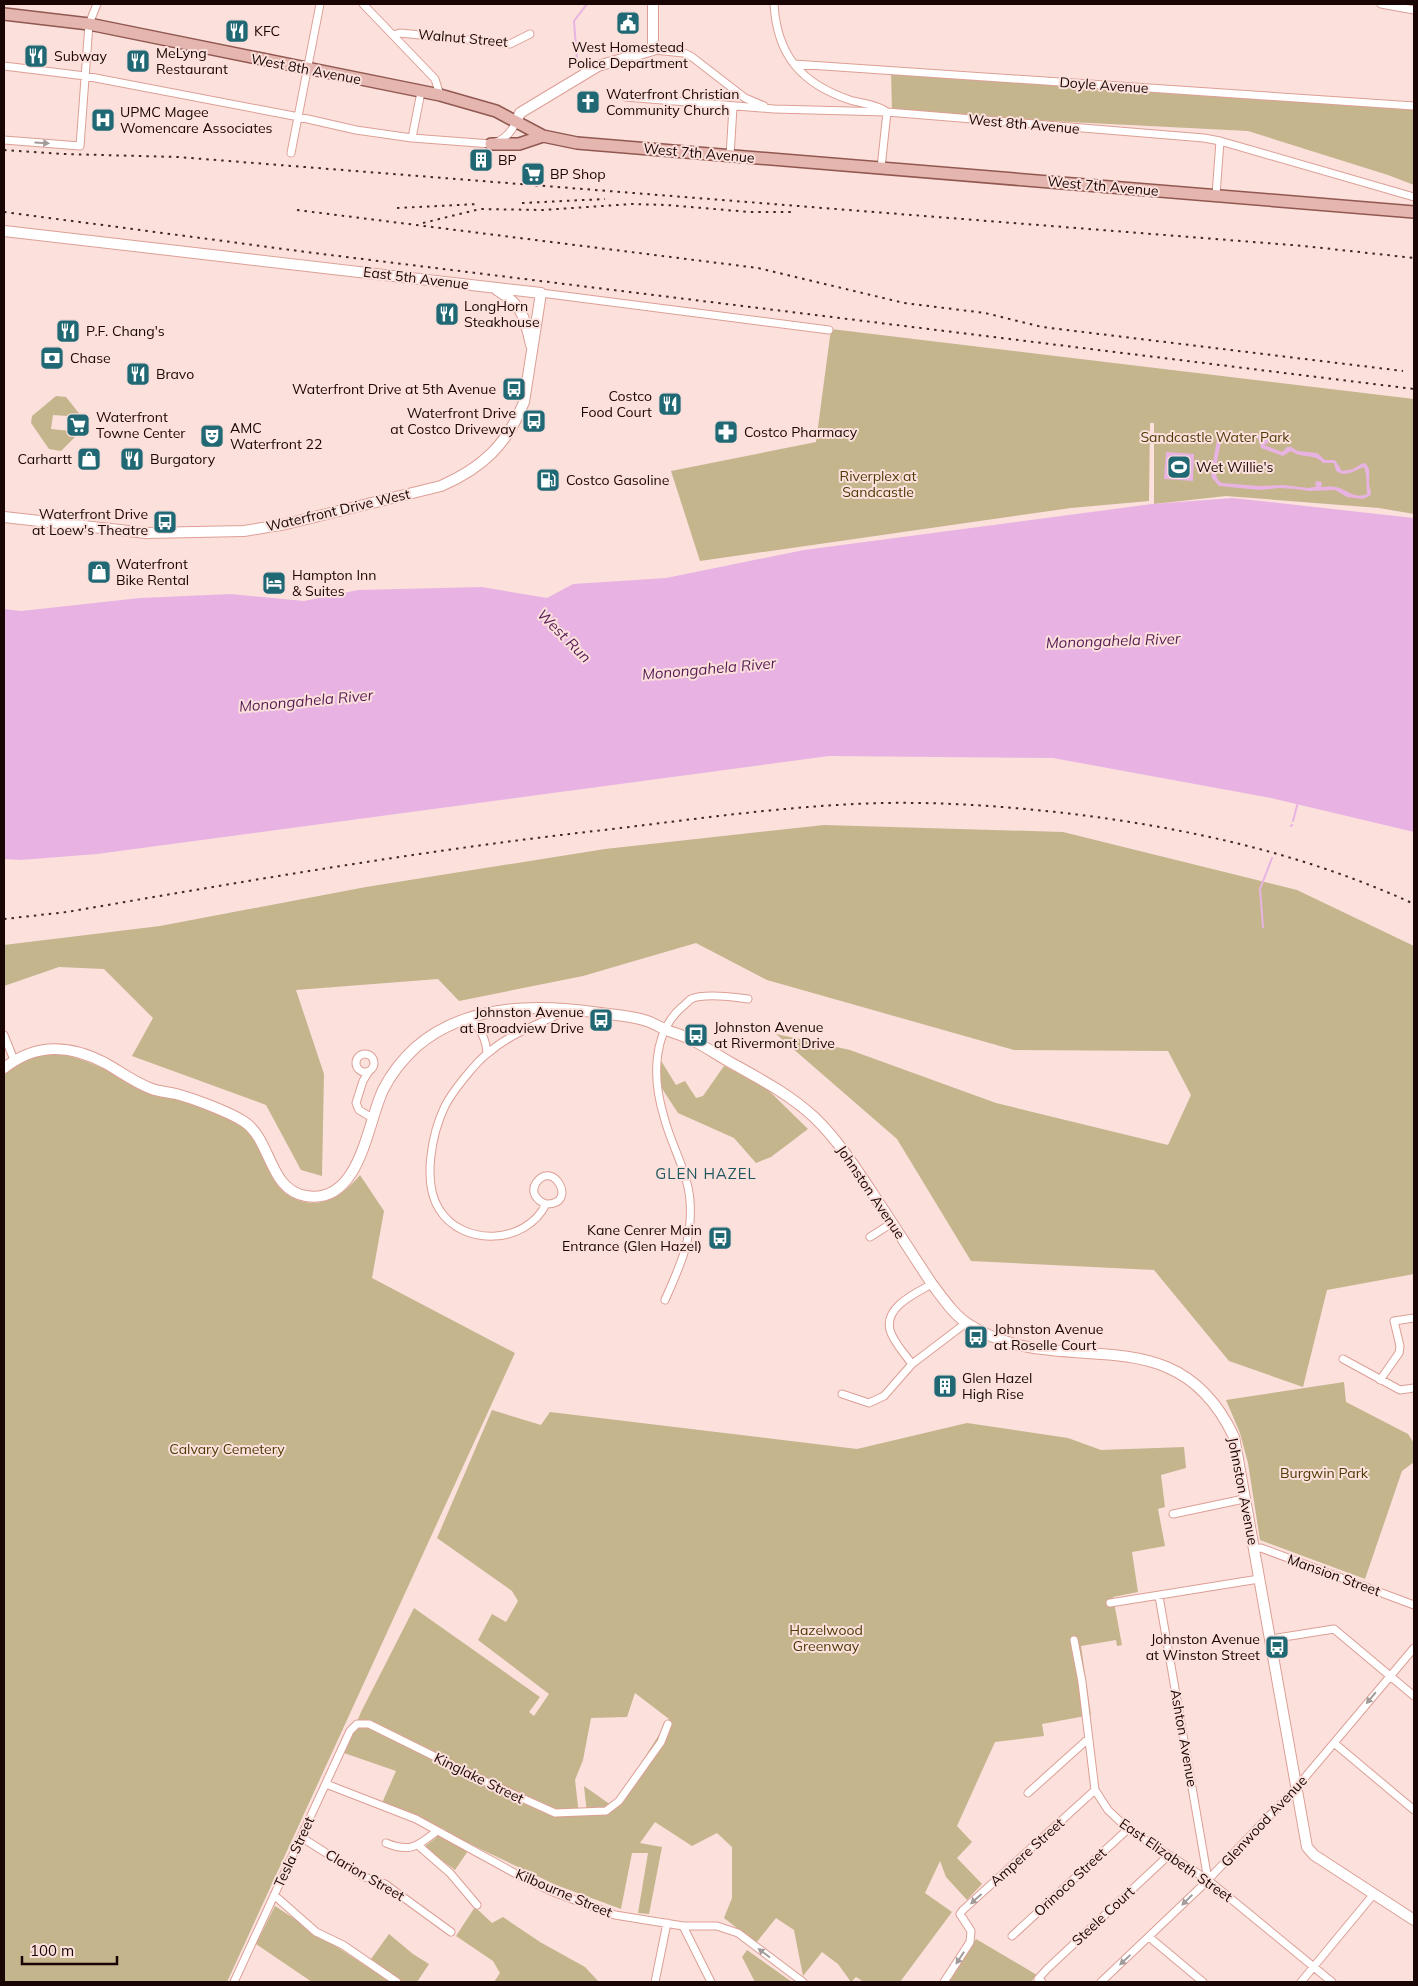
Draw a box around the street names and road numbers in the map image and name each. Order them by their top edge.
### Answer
street label: Walnut Street [417,25,509,51]
street label: West 8th Avenue [249,50,363,88]
street label: Doyle Avenue [1059,73,1149,97]
street label: West 8th Avenue [968,110,1080,138]
street label: West 7th Avenue [643,139,755,167]
street label: West 7th Avenue [1047,172,1159,200]
street label: East 5th Avenue [362,263,470,293]
street label: Waterfront Drive West [264,485,412,535]
street label: Johnston Avenue [833,1142,909,1242]
street label: Johnston Avenue [1224,1436,1262,1546]
street label: Mansion Street [1285,1550,1383,1600]
street label: Ashton Avenue [1167,1688,1201,1788]
street label: Kinglake Street [431,1749,527,1808]
street label: Glenwood Avenue [1217,1772,1311,1870]
street label: Tesla Street [270,1814,318,1890]
street label: Ampere Street [986,1814,1068,1890]
street label: East Elizabeth Street [1116,1814,1236,1906]
street label: Orinoco Street [1030,1844,1110,1920]
street label: Clarion Street [322,1845,408,1905]
street label: Kilbourne Street [513,1865,615,1921]
street label: Steele Court [1068,1882,1138,1949]

